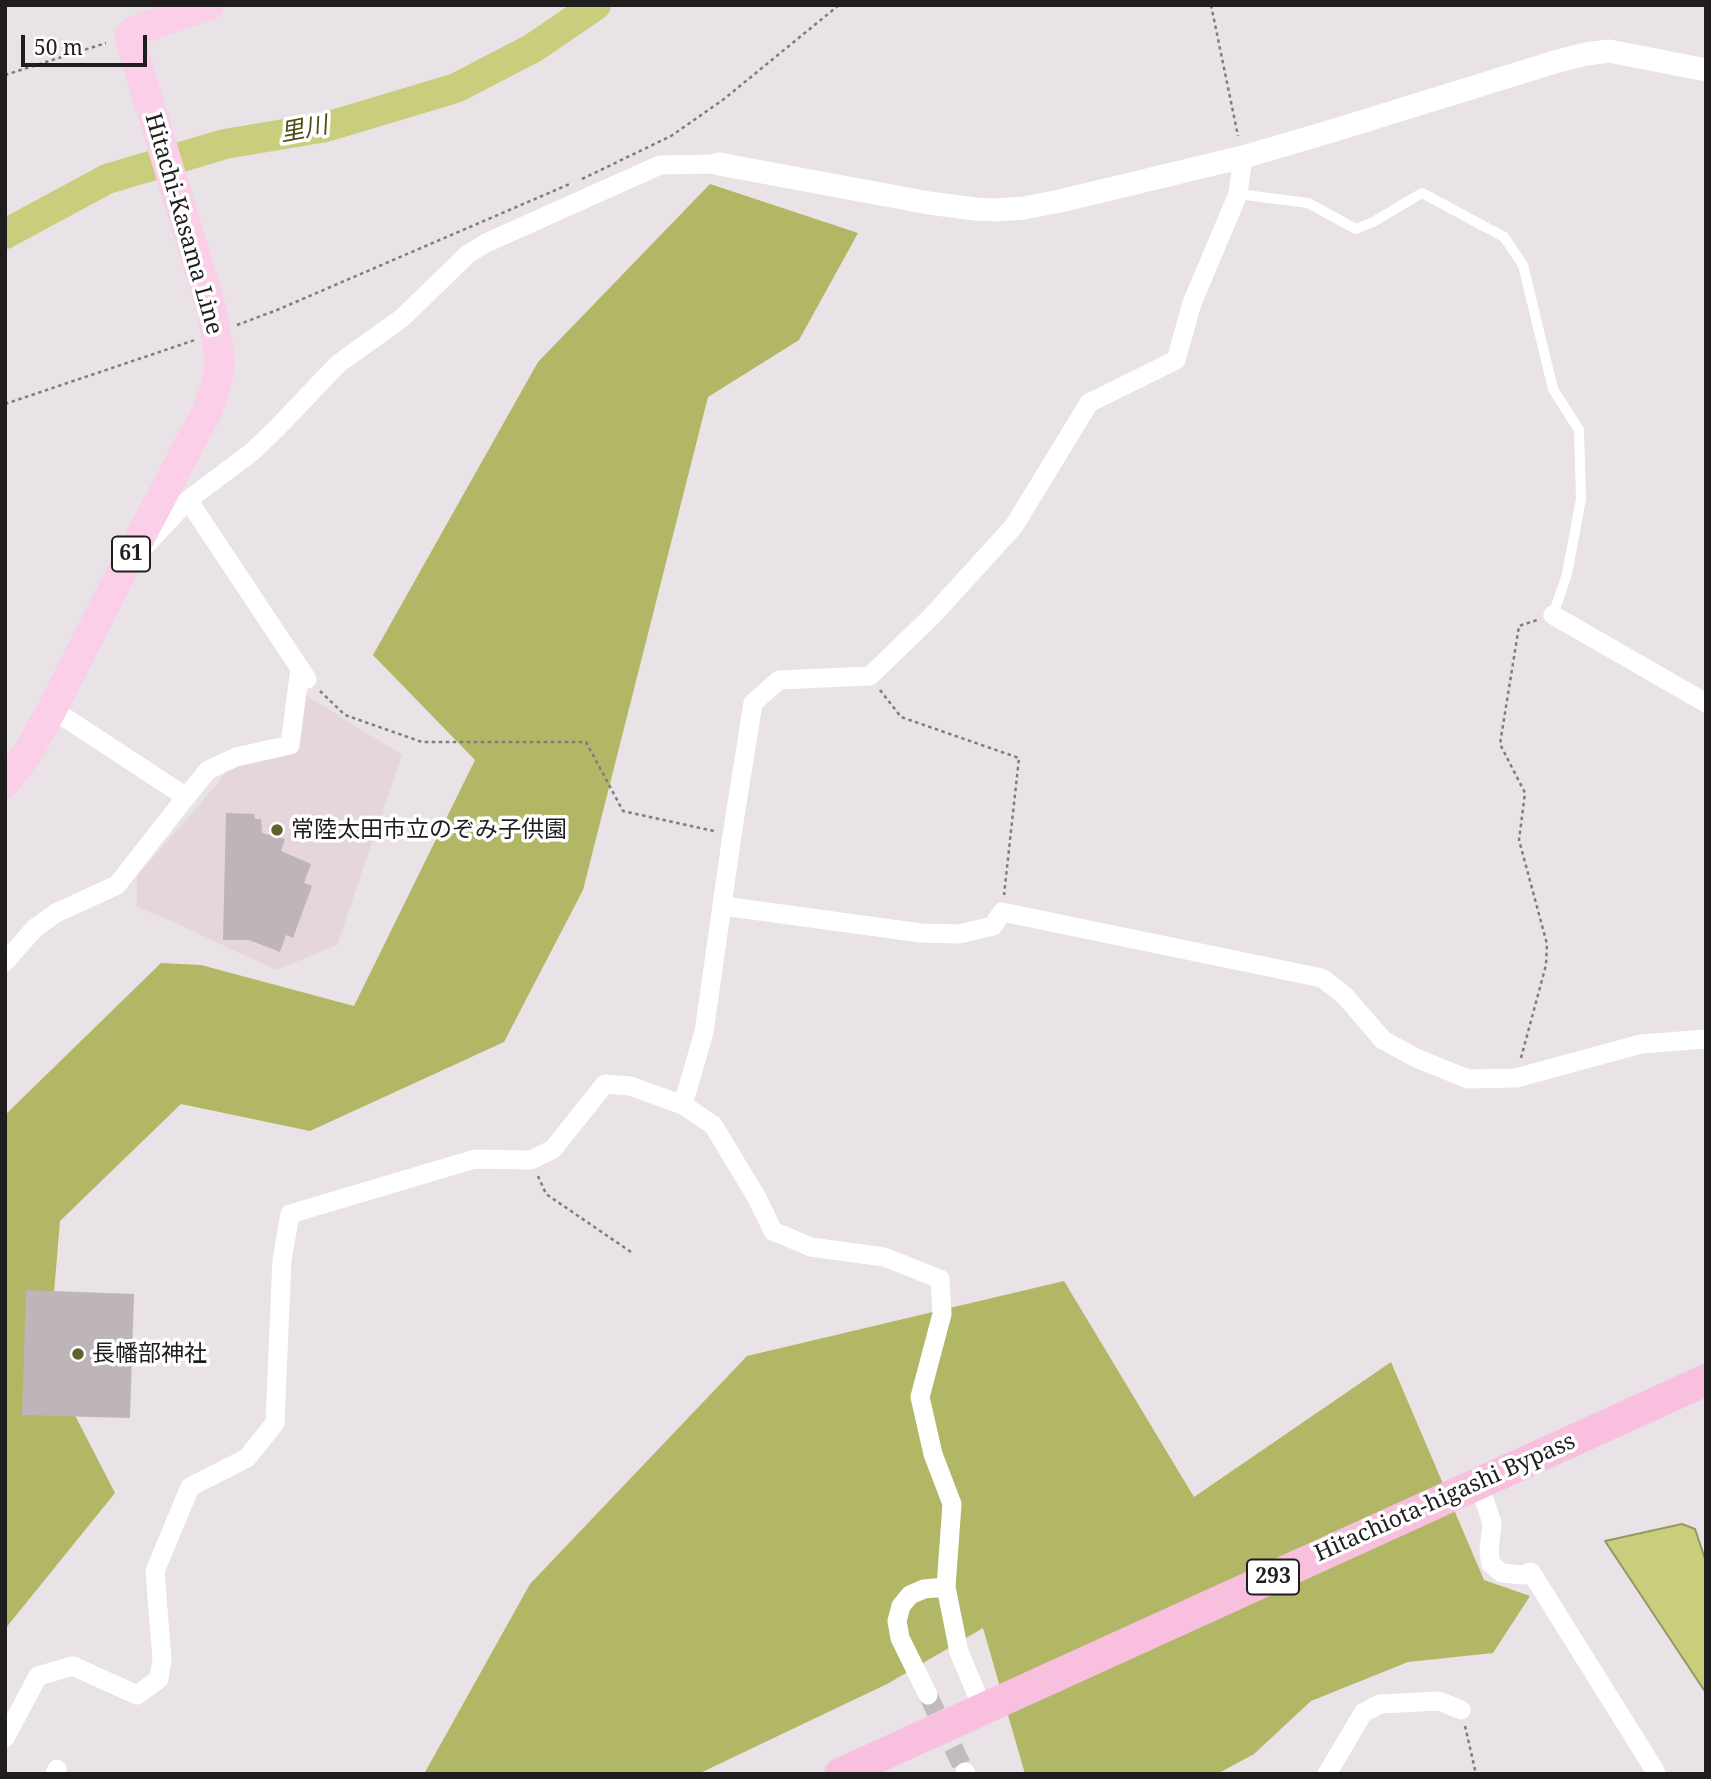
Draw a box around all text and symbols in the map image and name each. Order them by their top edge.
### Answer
scale bar [24,21,150,65]
text: 50 m [34,33,83,61]
street label: Hitachi-Kasama Line [138,110,228,338]
water label: 里川 [278,111,330,149]
road number: 61 [112,536,150,572]
place label: 常陸太田市立のぞみ子供園 [291,816,567,844]
marker: 常陸太田市立のぞみ子供園 [269,822,285,838]
place label: 長幡部神社 [92,1340,207,1368]
marker: 長幡部神社 [70,1346,86,1362]
street label: Hitachiota-higashi Bypass [1310,1428,1580,1568]
road number: 293 [1247,1560,1299,1594]

